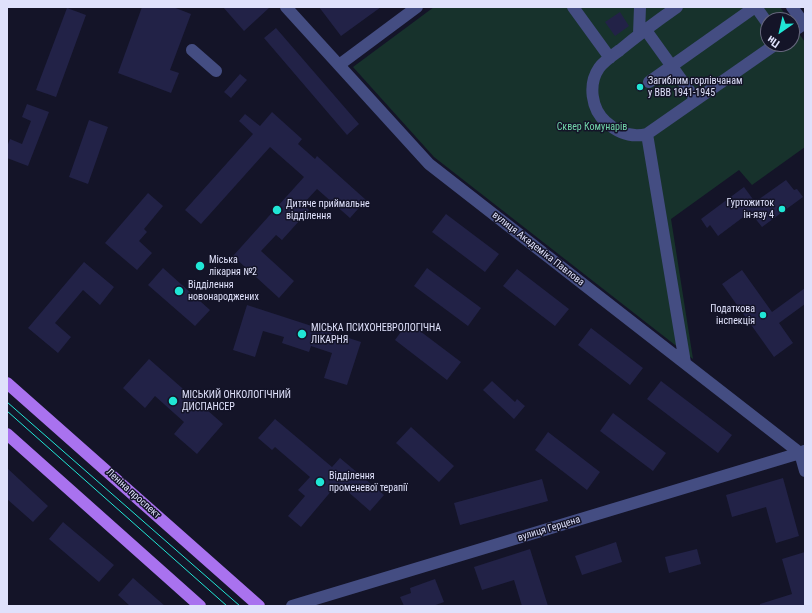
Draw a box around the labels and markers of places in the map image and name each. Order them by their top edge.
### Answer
place label: Загиблим горлівчанам у ВВВ 1941-1945 [648,75,742,98]
marker: Загиблим горлівчанам у ВВВ 1941-1945 [635,82,645,92]
place label: Гуртожиток ін-язу 4 [727,197,774,220]
place label: Дитяче приймальне відділення [286,198,370,222]
marker: Дитяче приймальне відділення [271,204,283,216]
marker: Гуртожиток ін-язу 4 [777,204,787,214]
place label: Міська лікарня №2 [209,254,257,278]
marker: Міська лікарня №2 [194,260,206,272]
place label: Відділення новонароджених [188,279,259,302]
marker: Відділення новонароджених [173,285,185,297]
place label: Податкова інспекція [710,303,755,326]
marker: Податкова інспекція [758,310,768,320]
place label: МІСЬКА ПСИХОНЕВРОЛОГІЧНА ЛІКАРНЯ [311,322,441,346]
marker: МІСЬКА ПСИХОНЕВРОЛОГІЧНА ЛІКАРНЯ [296,328,308,340]
place label: МІСЬКИЙ ОНКОЛОГІЧНИЙ ДИСПАНСЕР [182,389,291,412]
marker: МІСЬКИЙ ОНКОЛОГІЧНИЙ ДИСПАНСЕР [167,395,179,407]
place label: Відділення променевої терапії [329,470,408,494]
marker: Відділення променевої терапії [314,476,326,488]

